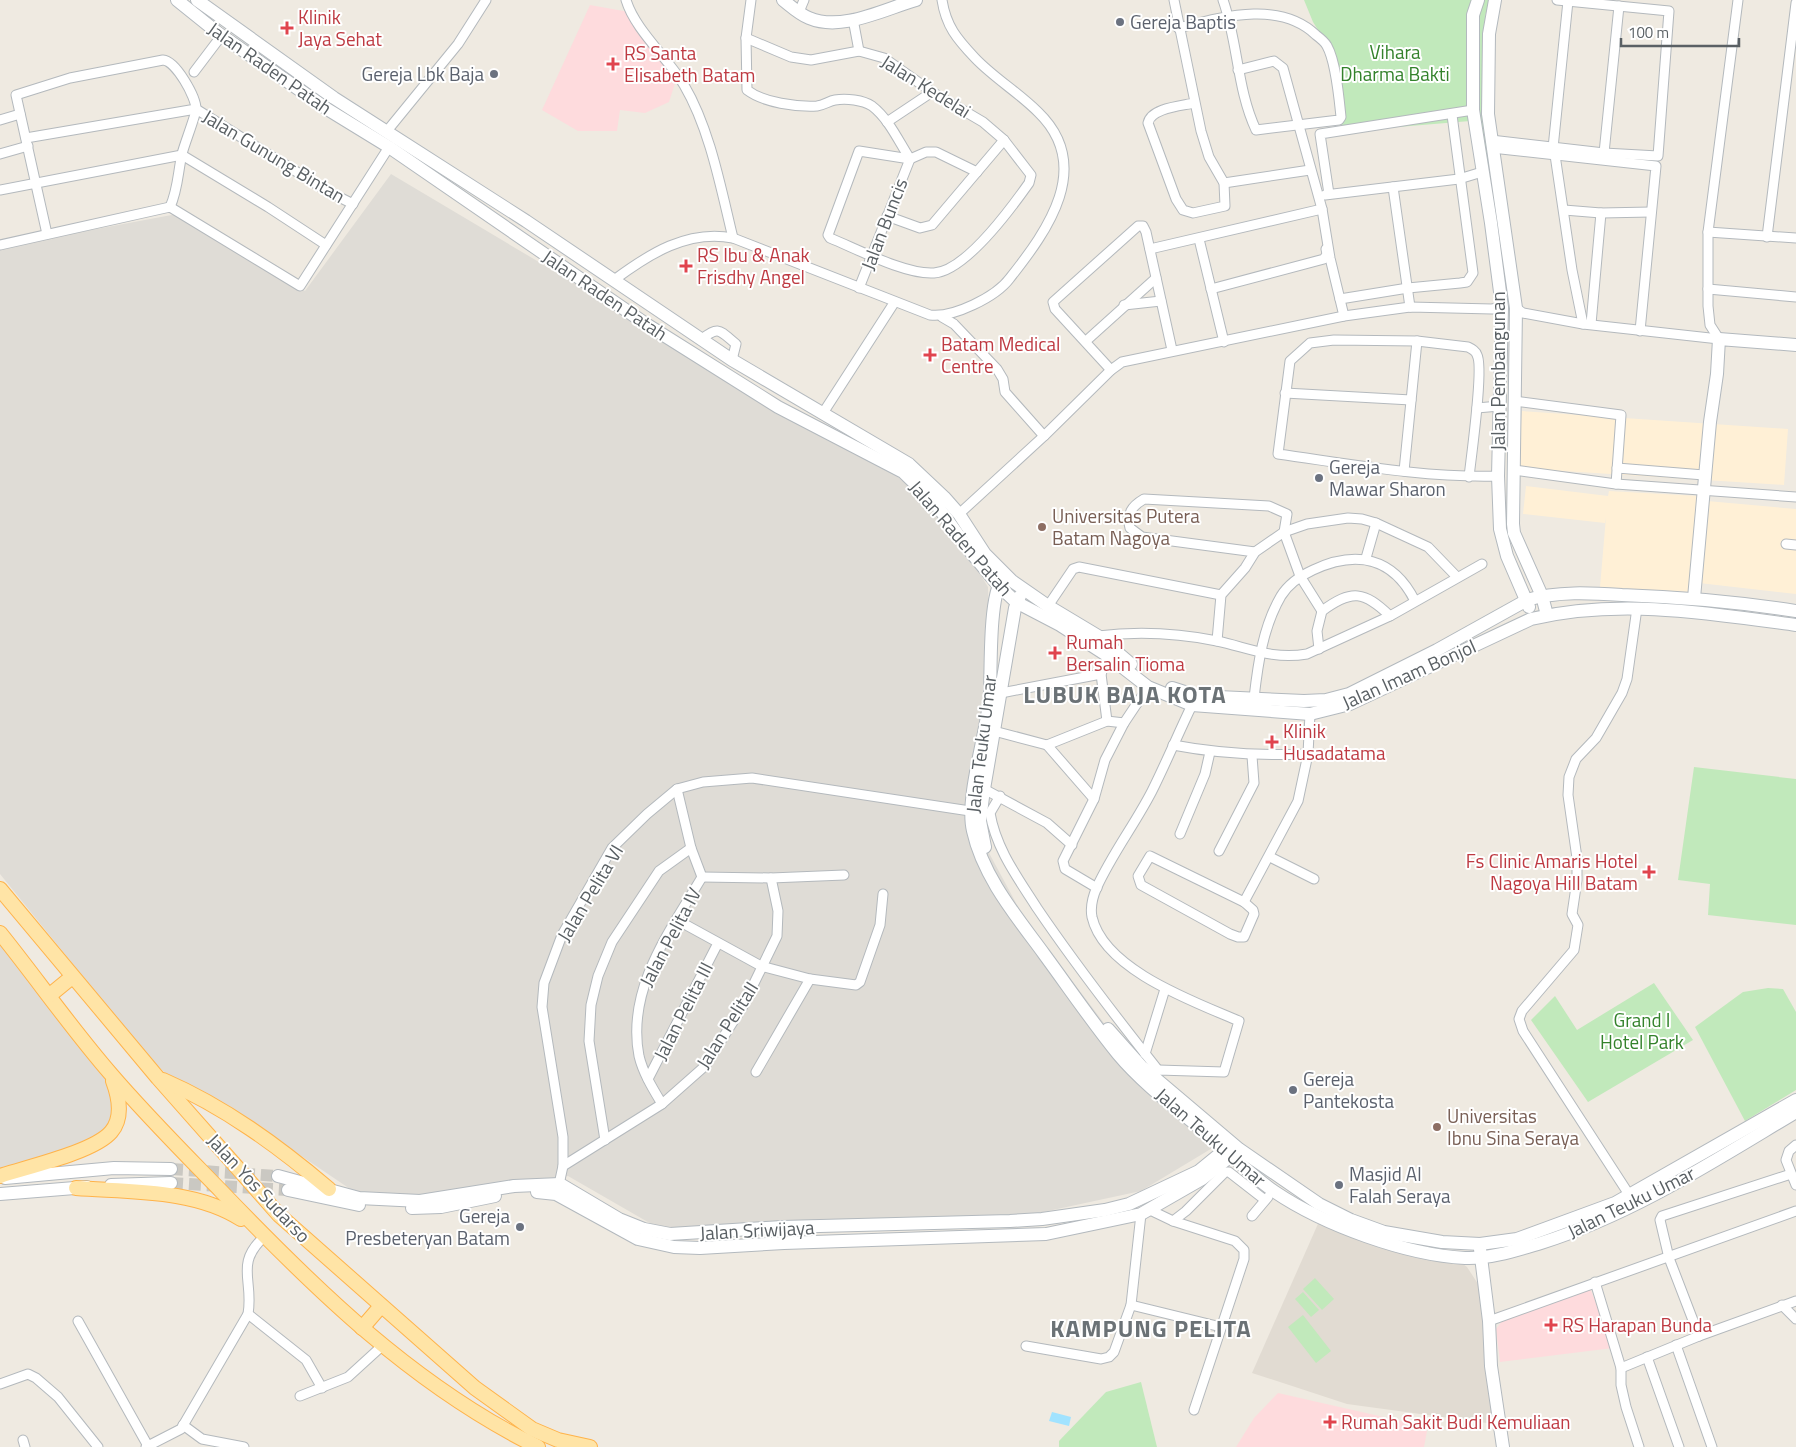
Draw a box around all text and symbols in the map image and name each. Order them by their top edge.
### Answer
place label: Klinik Jaya Sehat [298,2,382,53]
place label: Gereja Baptis [1130,7,1236,36]
street label: Jalan Raden Patah [202,14,338,121]
scale bar [1621,15,1738,47]
marker: Gereja Baptis [1114,16,1126,28]
marker: Klinik Jaya Sehat [280,21,294,35]
text: 100 m [1628,21,1669,44]
park label: Vihara Dharma Bakti [1340,37,1450,88]
place label: RS Santa Elisabeth Batam [624,38,755,89]
street label: Jalan Kedelai [876,46,977,125]
marker: RS Santa Elisabeth Batam [606,57,620,71]
place label: Gereja Lbk Baja [362,59,484,88]
marker: Gereja Lbk Baja [488,68,500,80]
street label: Jalan Gunung Bintan [197,101,351,210]
street label: Jalan Buncis [853,173,914,274]
place label: RS Ibu & Anak Frisdhy Angel [697,240,810,291]
street label: Jalan Raden Patah [537,242,674,347]
marker: RS Ibu & Anak Frisdhy Angel [679,259,693,273]
street label: Jalan Pembangunan [1483,291,1512,451]
place label: Batam Medical Centre [941,329,1060,380]
marker: Batam Medical Centre [923,348,937,362]
place label: Gereja Mawar Sharon [1329,452,1446,503]
marker: Gereja Mawar Sharon [1313,472,1325,484]
street label: Jalan Raden Patah [903,473,1020,602]
place label: Universitas Putera Batam Nagoya [1052,501,1200,552]
marker: Universitas Putera Batam Nagoya [1036,521,1048,533]
place label: Rumah Bersalin Tioma [1066,627,1185,678]
street label: Jalan Imam Bonjol [1337,631,1480,716]
marker: Rumah Bersalin Tioma [1048,646,1062,660]
street label: Jalan Teuku Umar [958,673,1003,815]
district label: LUBUK BAJA KOTA [1023,676,1227,712]
place label: Klinik Husadatama [1283,716,1386,767]
marker: Klinik Husadatama [1265,735,1279,749]
street label: Jalan Pelita VI [549,839,630,947]
place label: Fs Clinic Amaris Hotel Nagoya Hill Batam [1466,846,1638,897]
marker: Fs Clinic Amaris Hotel Nagoya Hill Batam [1642,865,1656,879]
street label: Jalan Pelita IV [631,882,708,992]
street label: Jalan Pelita III [645,957,720,1065]
street label: Jalan PelitaII [688,975,765,1074]
park label: Grand I Hotel Park [1600,1005,1684,1056]
place label: Gereja Pantekosta [1303,1064,1394,1115]
street label: Jalan Teuku Umar [1149,1080,1274,1193]
marker: Gereja Pantekosta [1287,1084,1299,1096]
place label: Universitas Ibnu Sina Seraya [1447,1101,1579,1152]
marker: Universitas Ibnu Sina Seraya [1431,1121,1443,1133]
street label: Jalan Yos Sudarso [201,1126,318,1249]
street label: Jalan Teuku Umar [1562,1158,1700,1245]
place label: Masjid Al Falah Seraya [1349,1159,1451,1210]
marker: Masjid Al Falah Seraya [1333,1179,1345,1191]
place label: Gereja Presbeteryan Batam [345,1201,510,1252]
street label: Jalan Sriwijaya [699,1212,816,1247]
marker: Gereja Presbeteryan Batam [514,1221,526,1233]
district label: KAMPUNG PELITA [1050,1310,1252,1346]
place label: RS Harapan Bunda [1562,1310,1713,1339]
marker: RS Harapan Bunda [1544,1318,1558,1332]
place label: Rumah Sakit Budi Kemuliaan [1341,1407,1571,1436]
marker: Rumah Sakit Budi Kemuliaan [1323,1415,1337,1429]

